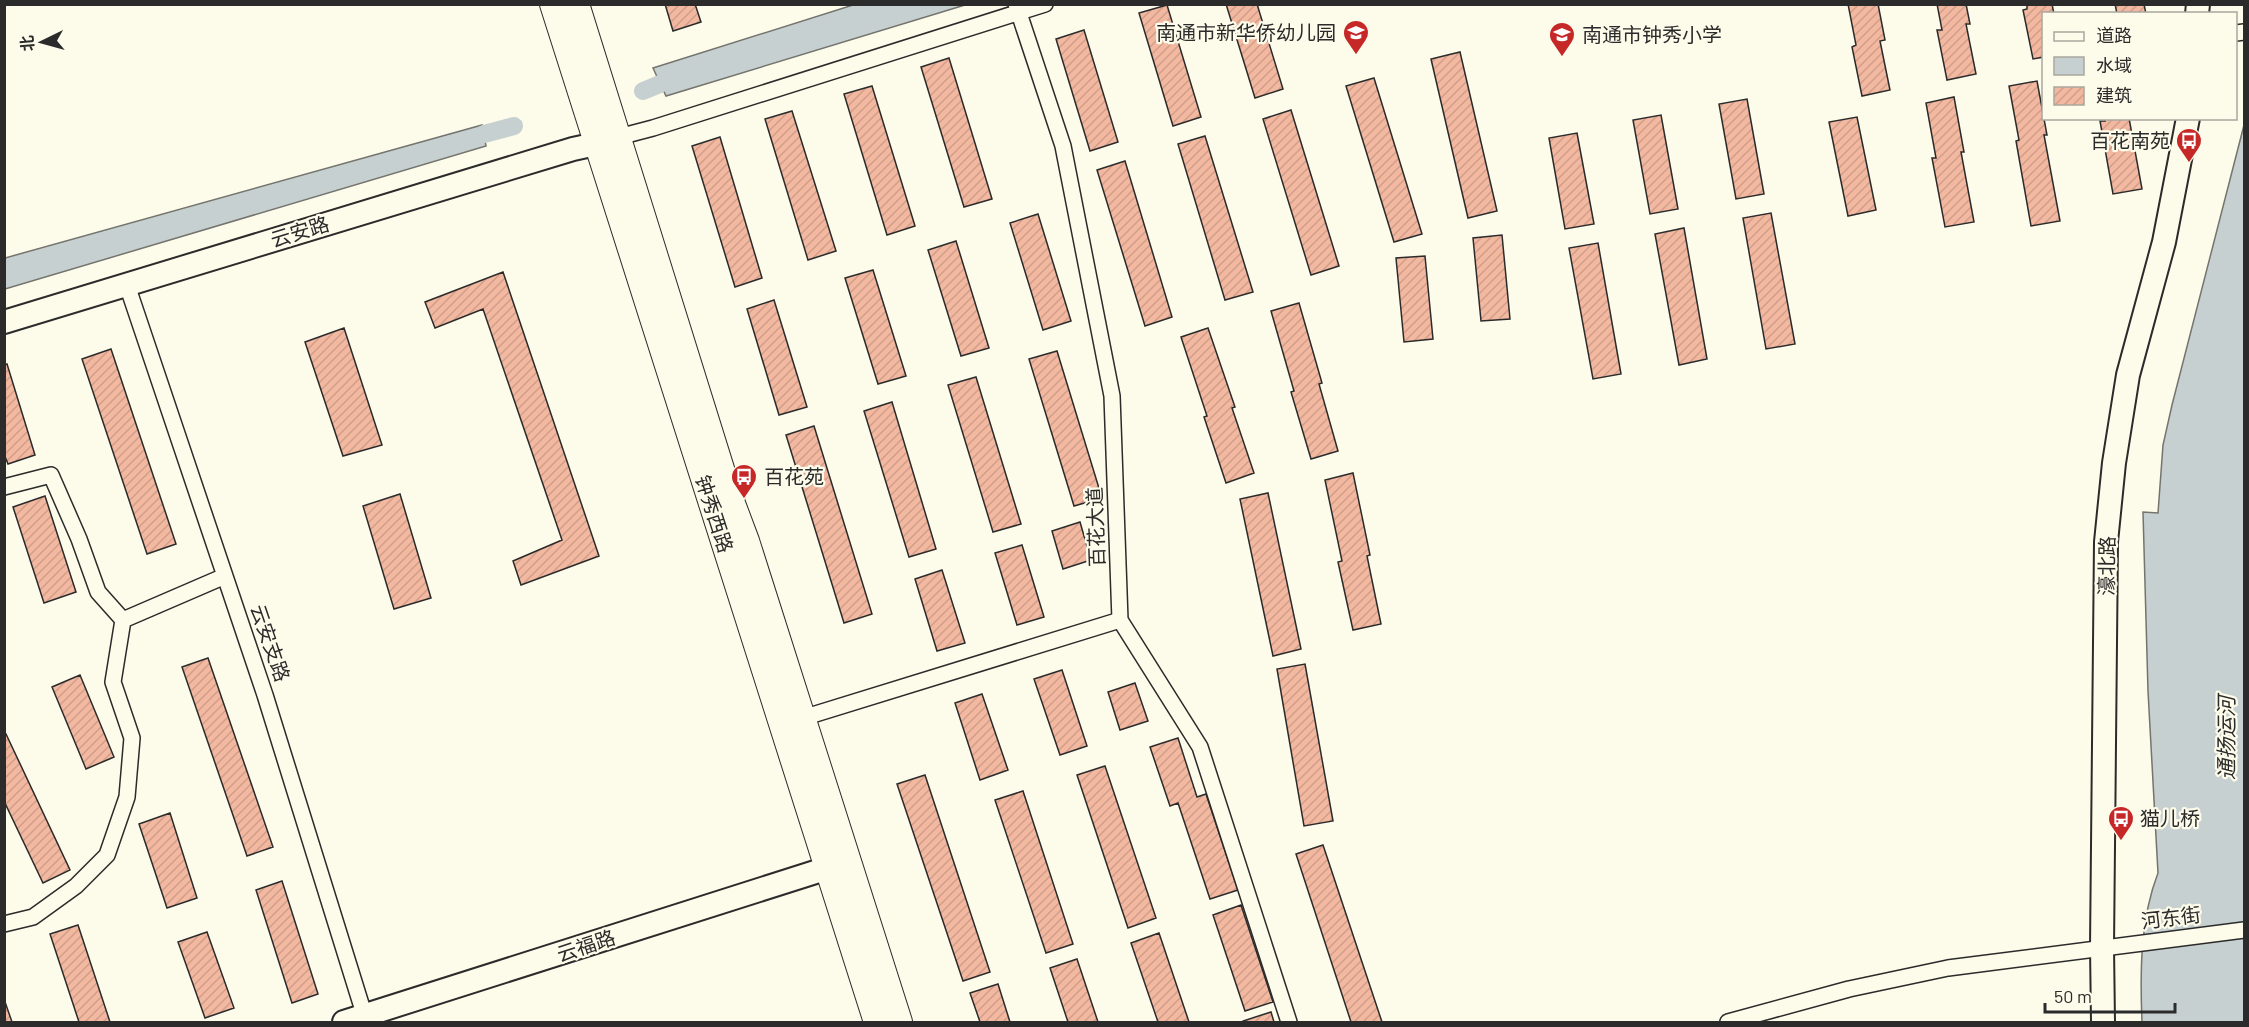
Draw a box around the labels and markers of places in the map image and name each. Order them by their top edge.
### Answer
school or university icon: 南通市新华侨幼儿园 [1341,18,1371,56]
place label: 南通市新华侨幼儿园 [1156,20,1336,44]
school or university icon: 南通市钟秀小学 [1547,20,1577,58]
place label: 南通市钟秀小学 [1582,22,1722,46]
bus stop icon: 百花南苑 [2174,126,2204,164]
place label: 百花南苑 [2090,128,2170,152]
bus stop icon: 百花苑 [729,462,759,500]
place label: 百花苑 [764,464,824,488]
bus stop icon: 猫儿桥 [2106,804,2136,842]
place label: 猫儿桥 [2140,806,2200,830]

